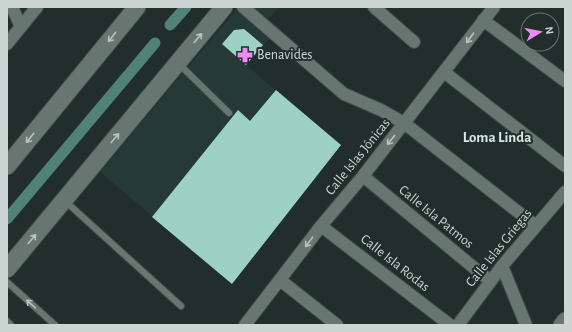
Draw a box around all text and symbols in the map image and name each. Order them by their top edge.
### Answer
north arrow [520,12,560,52]
text: N [543,26,555,35]
one-way arrow [108,32,116,43]
one-way arrow [466,32,474,43]
one-way arrow [193,33,202,44]
pharmacy icon: Benavides [236,46,254,64]
place label: Benavides [257,48,313,62]
street label: Calle Islas Jónicas [323,116,393,198]
district label: Loma Linda [463,130,531,145]
one-way arrow [26,133,34,144]
one-way arrow [110,133,119,144]
one-way arrow [386,135,395,146]
street label: Calle Isla Patmos [396,183,476,251]
street label: Calle Islas Griegas [463,206,535,290]
street label: Calle Isla Rodas [358,232,432,294]
one-way arrow [27,233,36,244]
one-way arrow [305,236,313,247]
one-way arrow [26,299,36,308]

